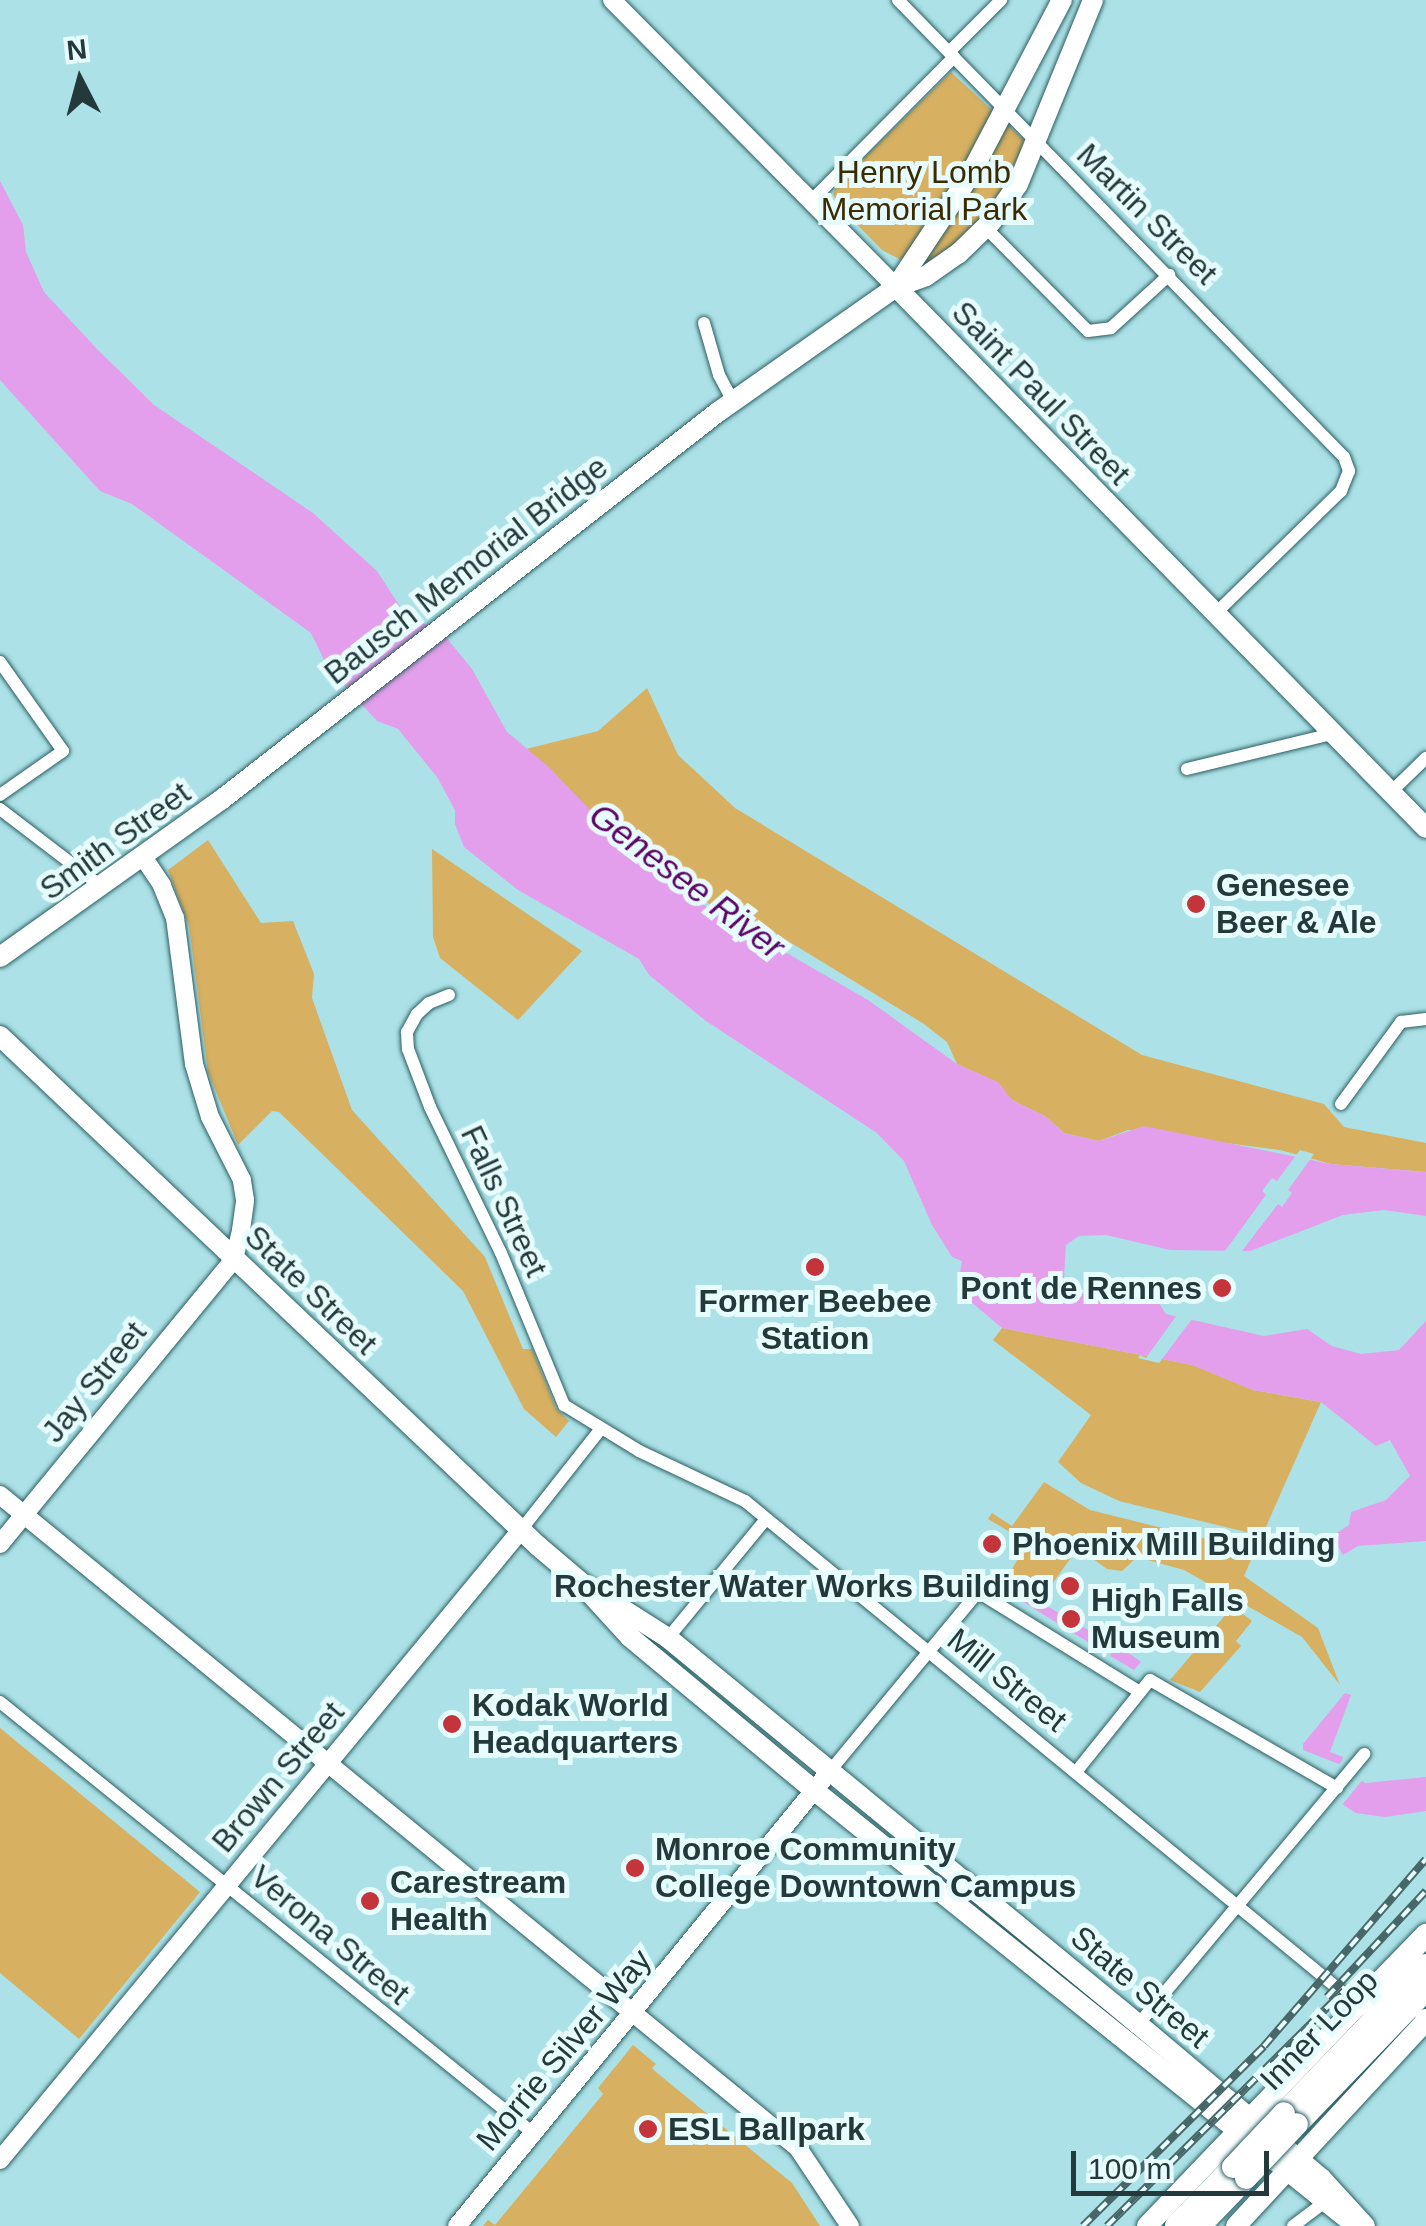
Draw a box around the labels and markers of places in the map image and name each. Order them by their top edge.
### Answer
place label: Genesee Beer & Ale [1216,867,1378,942]
marker: Genesee Beer & Ale [1185,893,1207,915]
marker: Former Beebee Station [804,1256,826,1278]
place label: Pont de Rennes [960,1269,1202,1307]
marker: Pont de Rennes [1211,1277,1233,1299]
place label: Former Beebee Station [699,1283,931,1358]
place label: Phoenix Mill Building [1012,1525,1336,1563]
marker: Phoenix Mill Building [981,1533,1003,1555]
place label: Rochester Water Works Building [554,1567,1050,1605]
marker: Rochester Water Works Building [1059,1575,1081,1597]
place label: High Falls Museum [1091,1582,1244,1657]
marker: High Falls Museum [1060,1608,1082,1630]
place label: Kodak World Headquarters [472,1687,678,1762]
marker: Kodak World Headquarters [441,1713,463,1735]
place label: Monroe Community College Downtown Campus [655,1831,1076,1906]
marker: Monroe Community College Downtown Campus [624,1857,646,1879]
place label: Carestream Health [390,1864,566,1939]
marker: Carestream Health [359,1890,381,1912]
place label: ESL Ballpark [668,2110,865,2148]
marker: ESL Ballpark [637,2118,659,2140]

